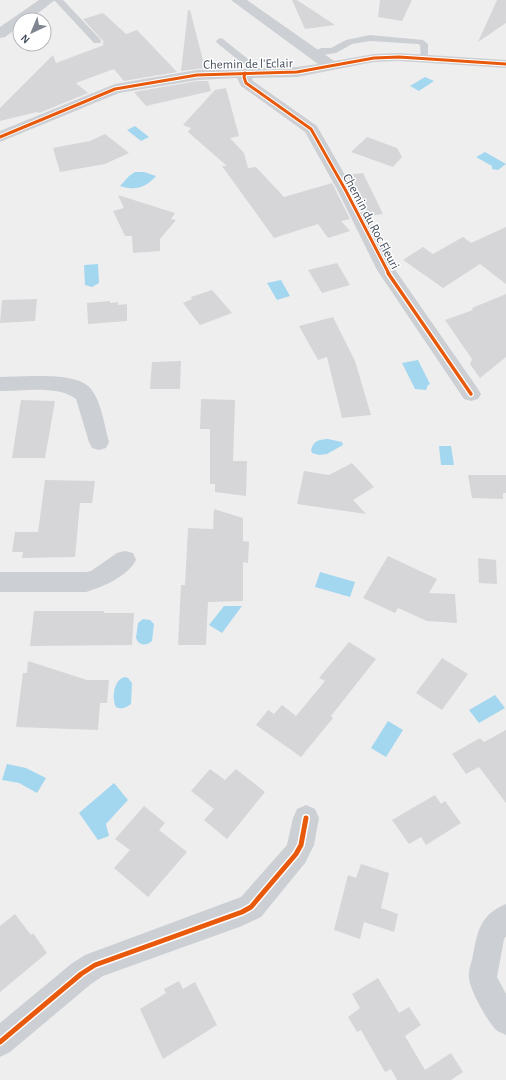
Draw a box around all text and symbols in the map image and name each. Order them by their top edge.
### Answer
north arrow [12,12,52,52]
text: N [19,32,32,45]
street label: Chemin de l'Eclair [203,57,294,72]
street label: Chemin du Roc Fleuri [340,172,401,272]

